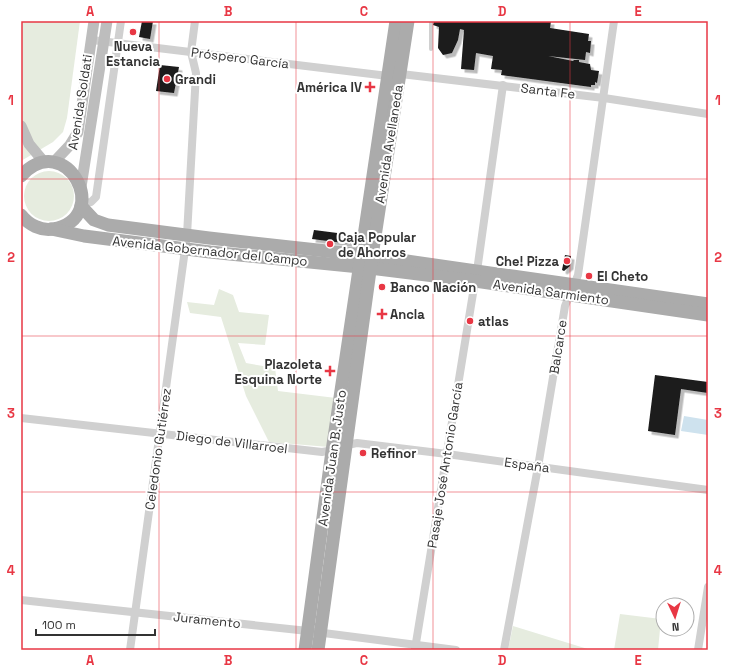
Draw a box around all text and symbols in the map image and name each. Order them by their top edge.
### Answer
text: A [86,3,95,20]
text: B [224,3,233,20]
text: C [360,3,368,20]
text: D [498,3,507,20]
text: E [634,3,642,20]
marker: Nueva Estancia [128,27,138,37]
place label: Nueva Estancia [106,38,160,70]
street label: Próspero García [190,44,291,73]
street label: Avenida Soldati [64,53,96,151]
place label: Grandi [175,71,216,88]
marker: Grandi [162,74,172,84]
place label: América IV [297,79,362,96]
street label: Santa Fe [520,79,576,103]
marker: América IV [365,82,375,92]
street label: Avenida Avellaneda [371,83,407,205]
text: 1 [8,92,14,109]
text: 1 [715,92,721,109]
place label: Caja Popular de Ahorros [338,229,416,261]
street label: Avenida Gobernador del Campo [112,232,308,270]
marker: Caja Popular de Ahorros [325,239,335,249]
text: 2 [7,249,15,266]
text: 2 [714,249,722,266]
place label: Che! Pizza [496,253,559,270]
marker: Che! Pizza [562,256,572,266]
place label: El Cheto [597,268,648,285]
marker: El Cheto [584,271,594,281]
street label: Avenida Sarmiento [492,275,610,309]
place label: Banco Nación [390,279,476,296]
marker: Banco Nación [377,282,387,292]
place label: Ancla [390,306,425,323]
marker: Ancla [377,309,387,319]
place label: atlas [478,313,509,330]
marker: atlas [465,316,475,326]
street label: Balcarce [545,319,571,375]
place label: Plazoleta Esquina Norte [234,356,322,388]
marker: Plazoleta Esquina Norte [325,366,335,376]
street label: Pasaje José Antonio García [423,380,467,549]
street label: Celedonio Gutiérrez [141,387,175,511]
street label: Avenida Juan B. Justo [314,389,350,527]
text: 3 [7,405,15,422]
text: 3 [714,405,722,422]
street label: Diego de Villarroel [175,427,289,457]
place label: Refinor [371,445,416,462]
marker: Refinor [358,448,368,458]
street label: España [503,453,551,477]
text: 4 [7,562,15,579]
text: 4 [714,562,722,579]
north arrow [655,597,695,637]
street label: Juramento [172,608,242,632]
scale bar [36,611,155,637]
text: 100 m [42,617,76,633]
text: N [672,620,680,634]
text: A [86,652,95,669]
text: B [224,652,233,669]
text: C [360,652,368,669]
text: D [498,652,507,669]
text: E [634,652,642,669]

